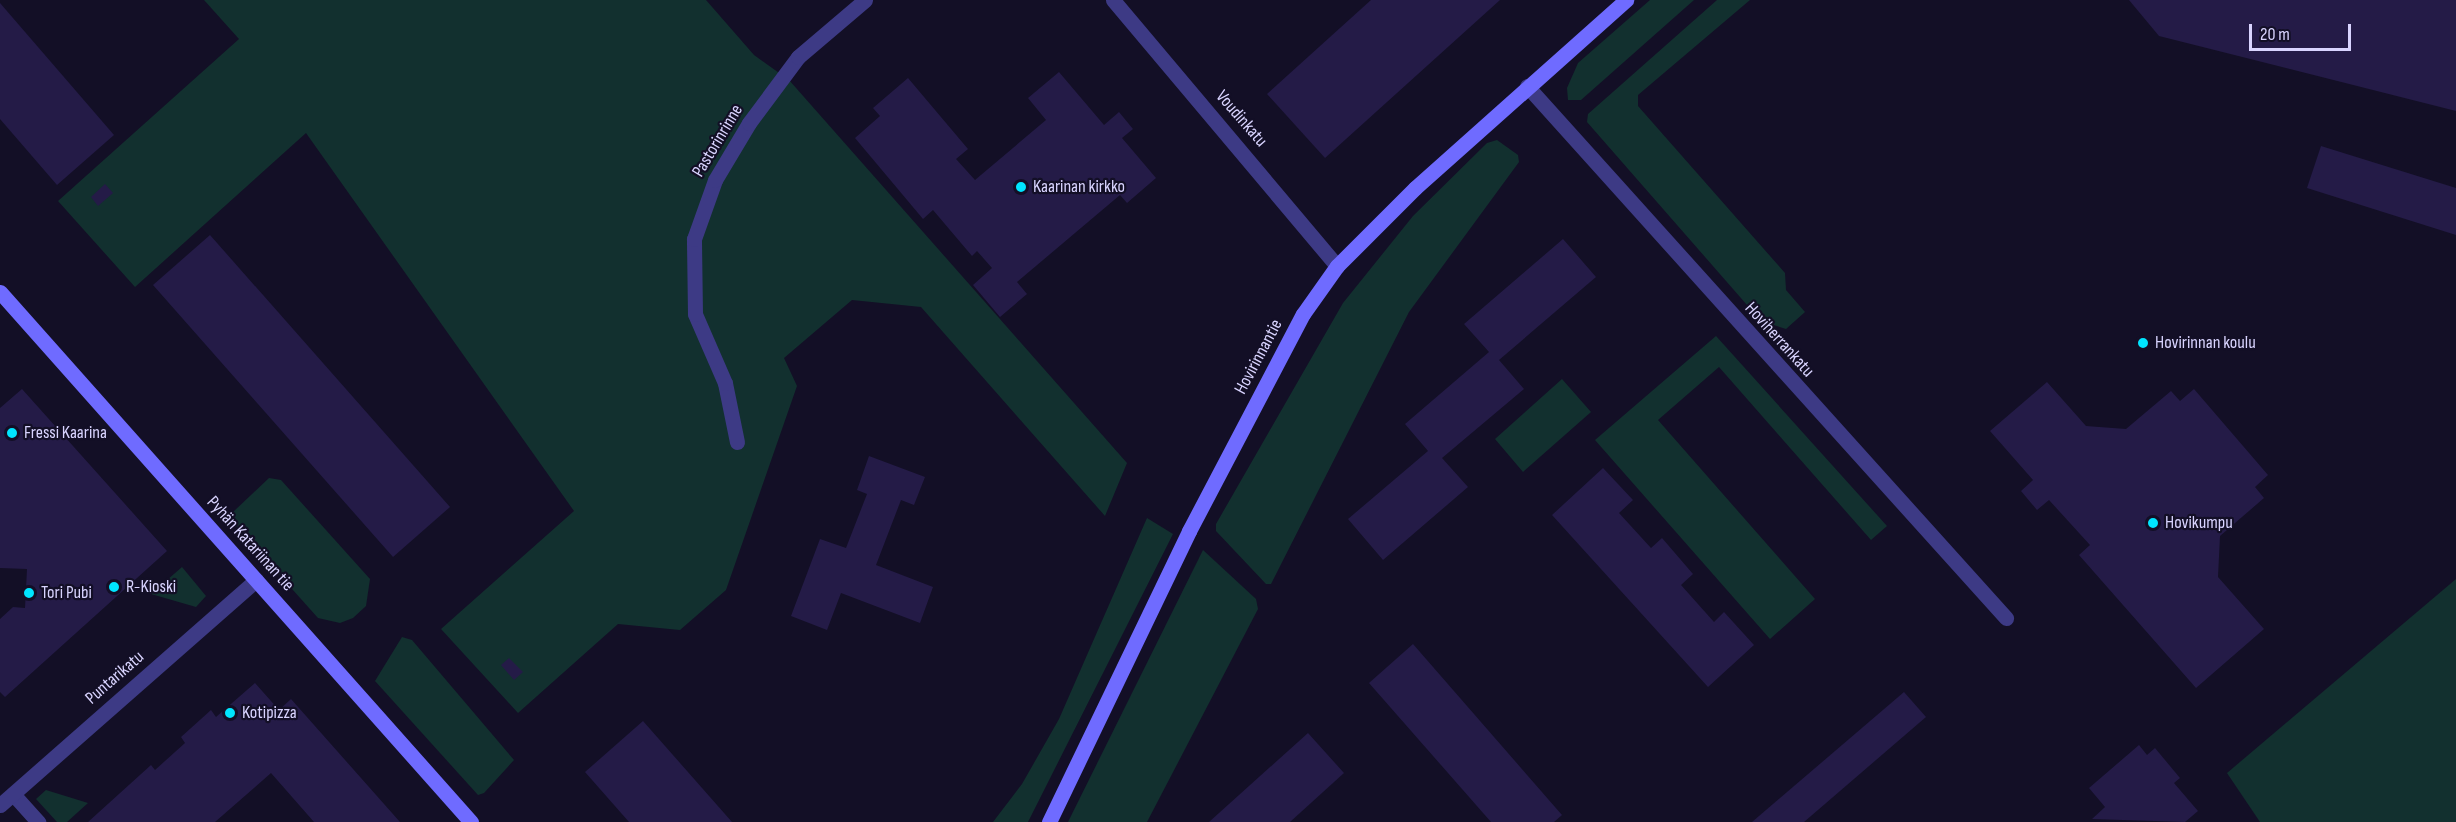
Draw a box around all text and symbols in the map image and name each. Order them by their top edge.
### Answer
scale bar [2252,12,2354,50]
text: 20 m [2260,24,2290,45]
street label: Voudinkatu [1211,86,1271,152]
street label: Pastorinrinne [688,101,748,181]
place label: Kaarinan kirkko [1033,176,1125,198]
marker: Kaarinan kirkko [1014,180,1028,194]
street label: Hoviherrankatu [1740,298,1818,382]
street label: Hovirinnantie [1230,316,1288,398]
place label: Hovirinnan koulu [2155,332,2256,354]
marker: Hovirinnan koulu [2136,336,2150,350]
place label: Fressi Kaarina [24,422,107,444]
marker: Fressi Kaarina [5,426,19,440]
street label: Pyhän Katariinan tie [202,492,298,596]
place label: Hovikumpu [2165,512,2233,534]
marker: Hovikumpu [2146,516,2160,530]
place label: R-Kioski [126,576,176,598]
marker: R-Kioski [107,580,121,594]
place label: Tori Pubi [41,582,92,604]
marker: Tori Pubi [22,586,36,600]
street label: Puntarikatu [81,647,149,709]
place label: Kotipizza [242,702,297,724]
marker: Kotipizza [223,706,237,720]

